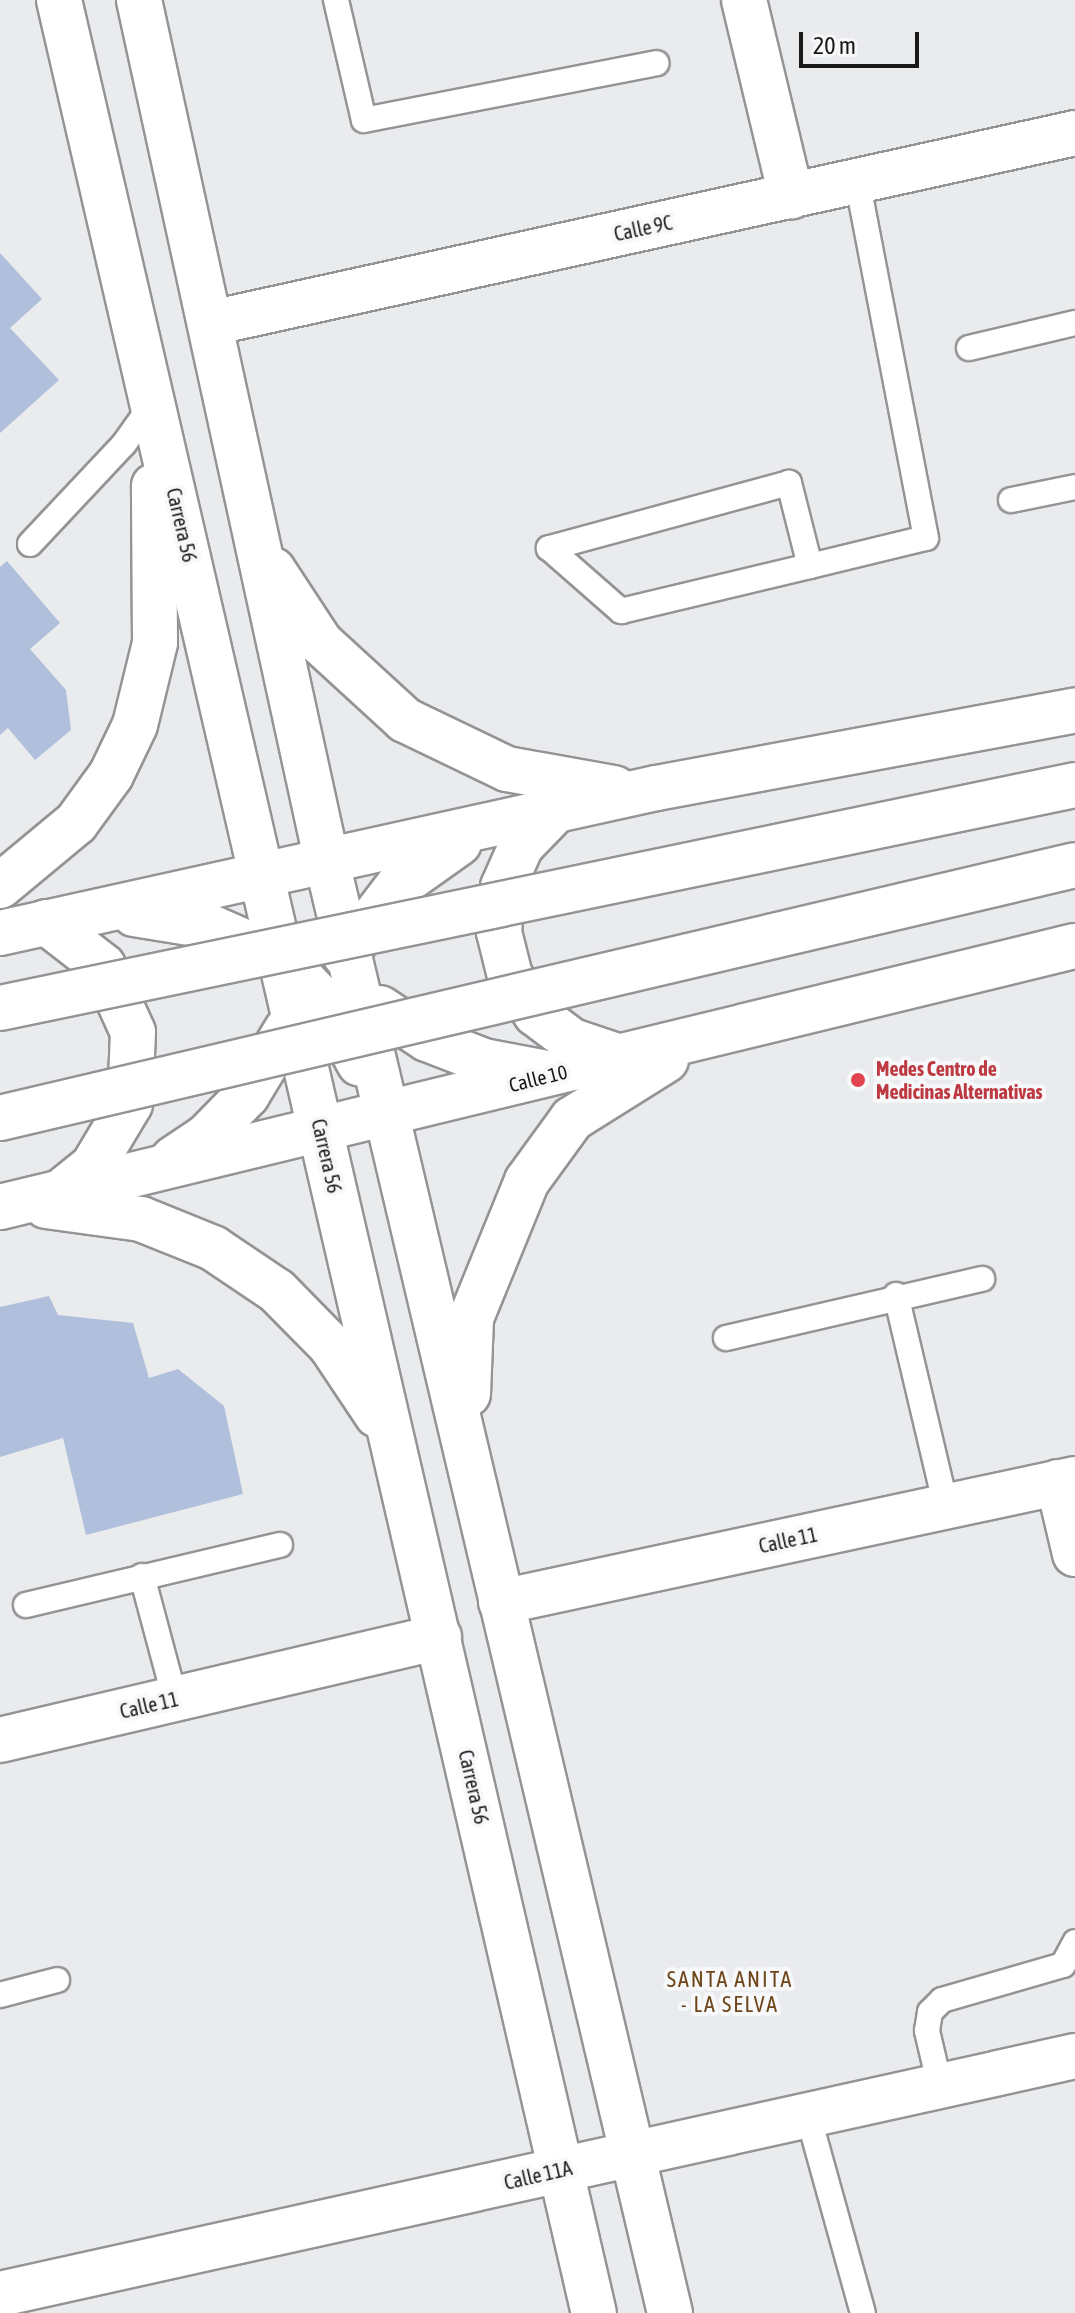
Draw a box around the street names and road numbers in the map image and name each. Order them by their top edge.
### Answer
street label: Calle 9C [612,210,674,246]
street label: Carrera 56 [162,486,202,564]
street label: Calle 10 [506,1059,570,1097]
street label: Carrera 56 [307,1117,347,1195]
street label: Calle 11 [756,1522,820,1558]
street label: Calle 11 [117,1687,181,1723]
street label: Carrera 56 [454,1748,494,1826]
street label: Calle 11A [502,2156,574,2194]

